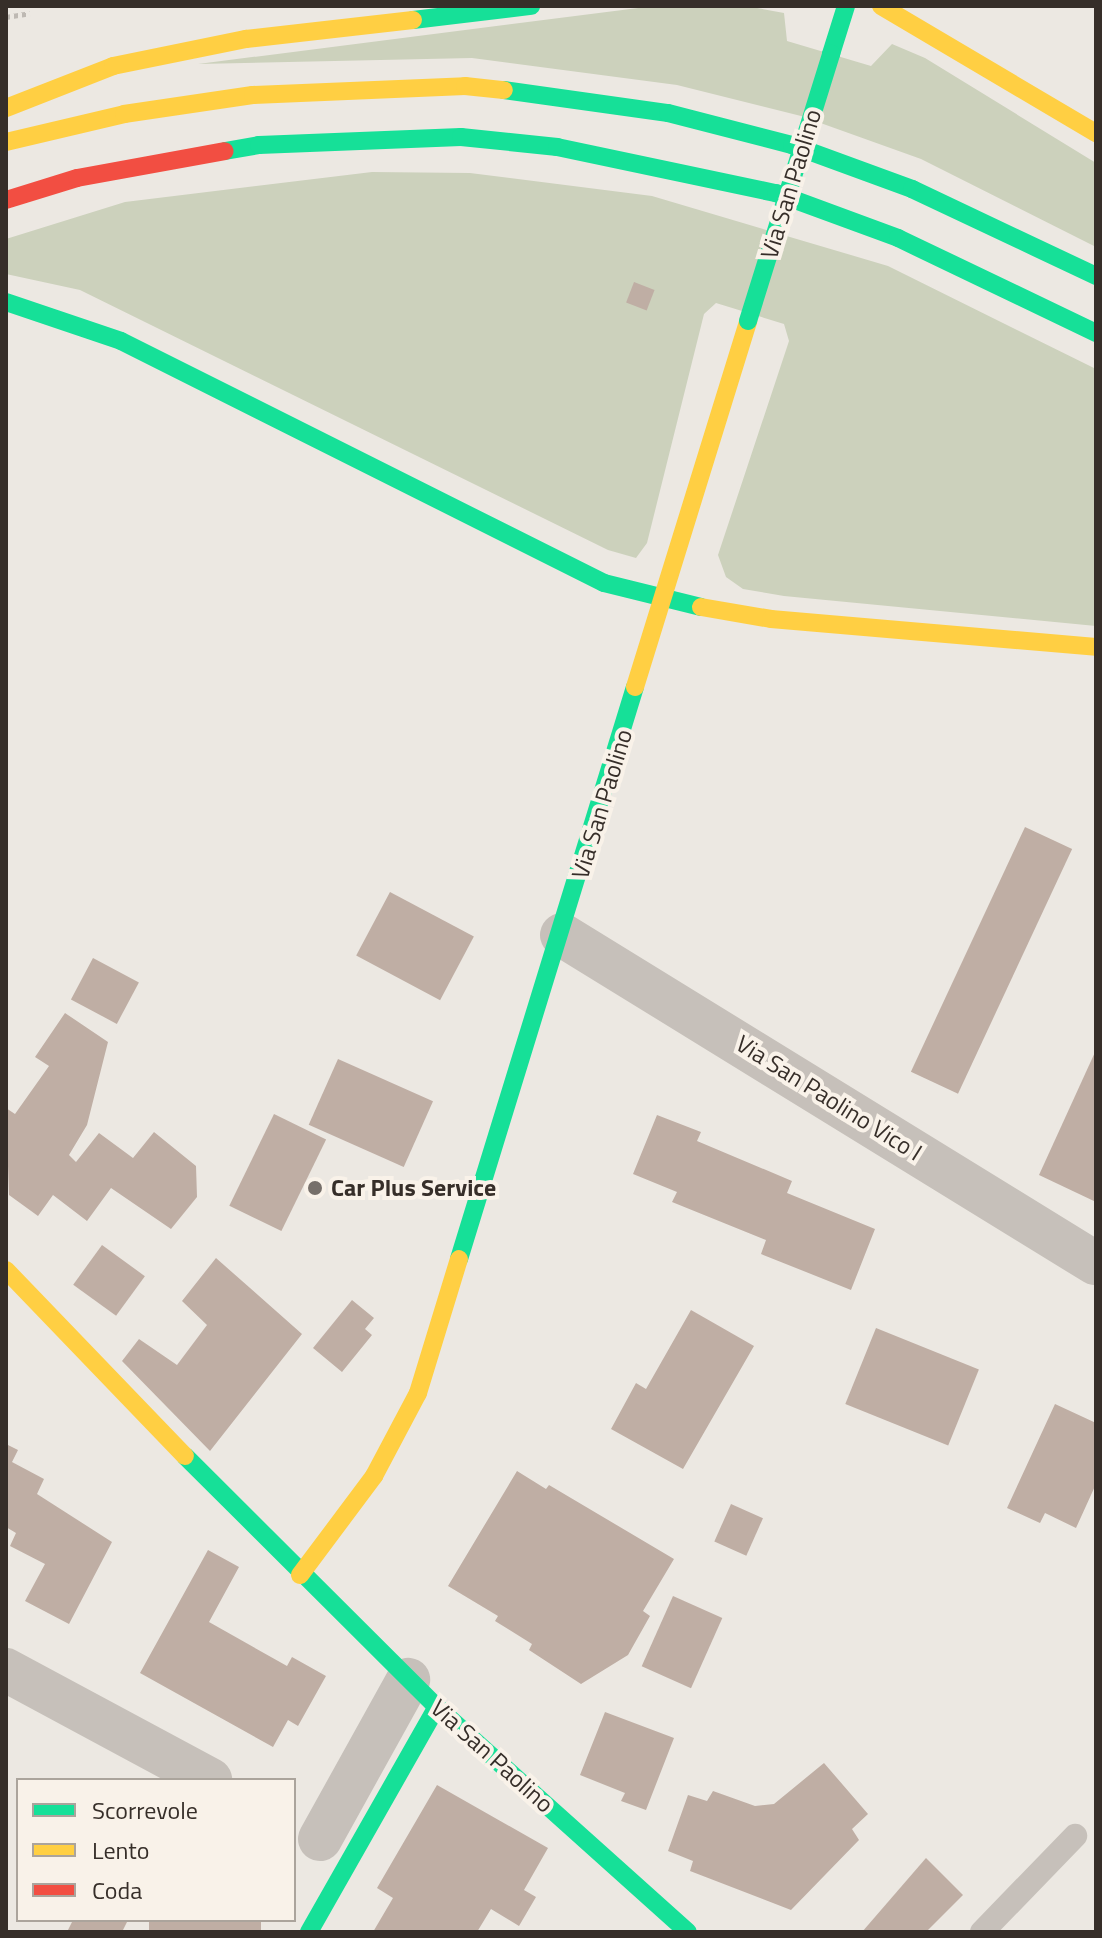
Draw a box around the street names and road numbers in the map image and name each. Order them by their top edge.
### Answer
street label: Via San Paolino [755,106,827,262]
street label: Via San Paolino [566,726,638,882]
street label: Via San Paolino Vico I [731,1029,927,1167]
street label: Via San Paolino [425,1693,559,1819]

